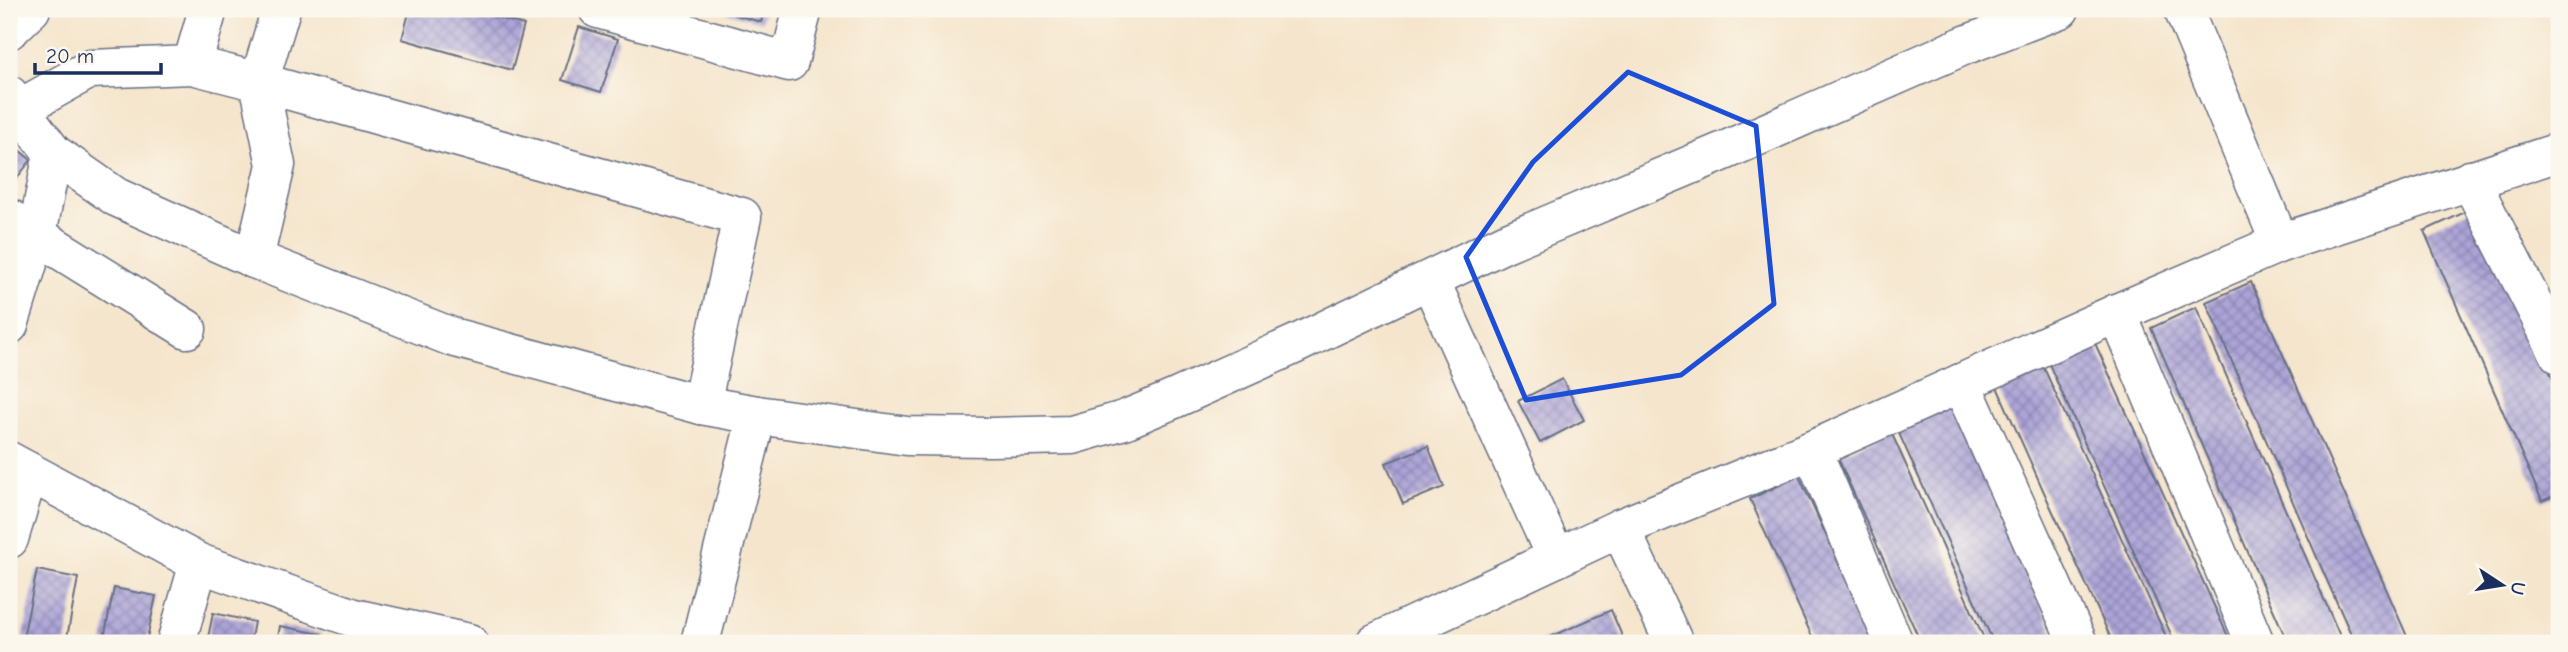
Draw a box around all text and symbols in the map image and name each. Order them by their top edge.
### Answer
scale bar [35,32,161,76]
text: 20 m [46,44,94,68]
north arrow [2466,550,2536,620]
text: U [2506,580,2530,597]

